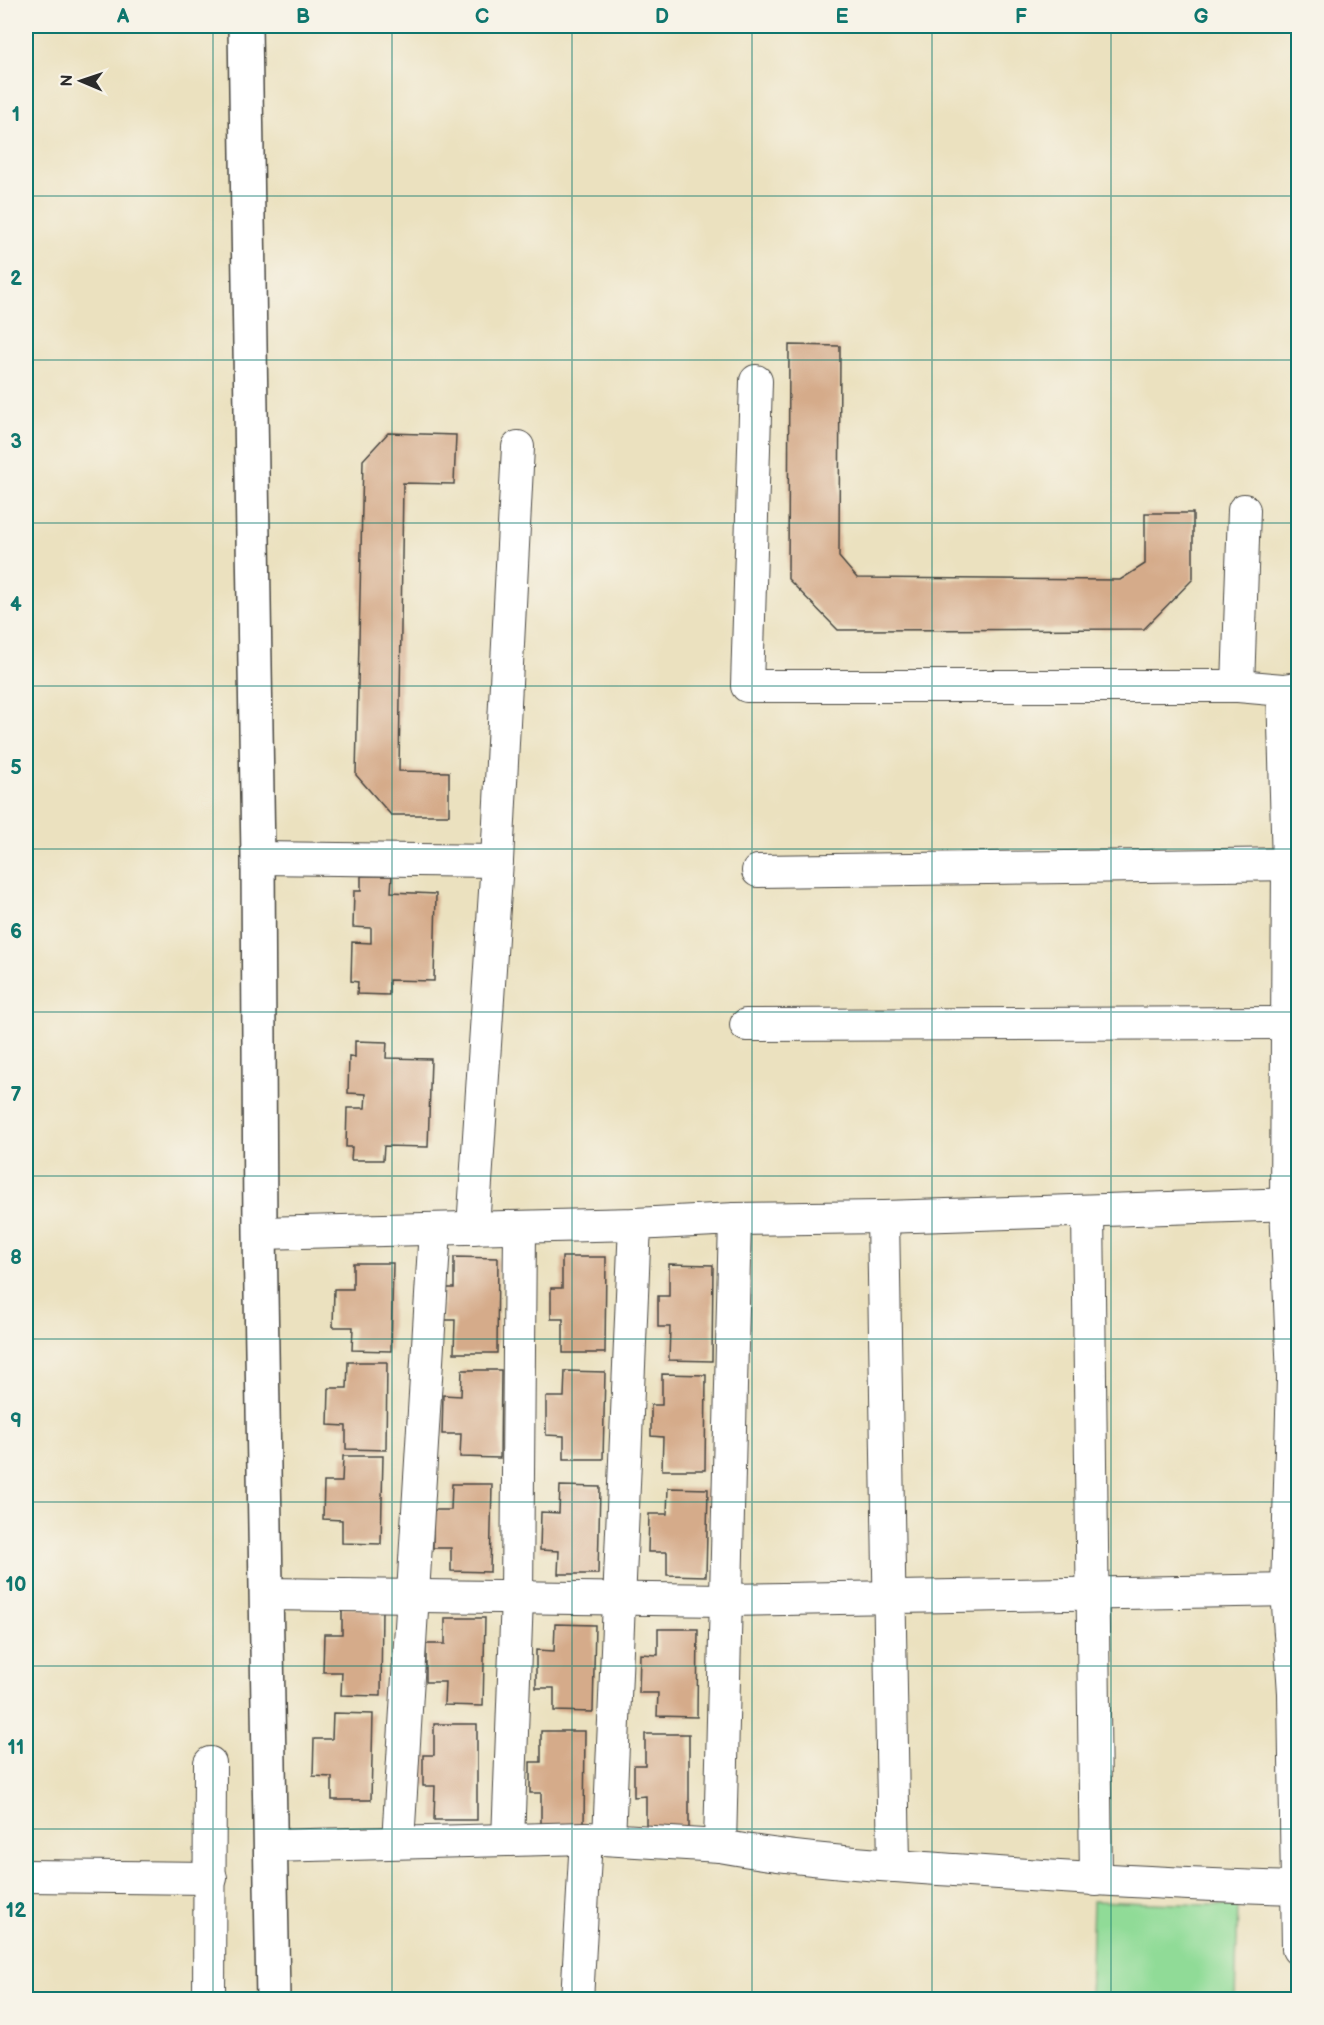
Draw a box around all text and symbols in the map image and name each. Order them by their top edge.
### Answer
text: A [116,5,130,29]
text: B [296,5,310,29]
text: C [475,5,489,29]
text: D [655,5,669,29]
text: E [836,5,849,29]
text: F [1015,5,1027,29]
text: G [1194,5,1209,29]
north arrow [51,51,111,111]
text: N [58,74,77,87]
text: 1 [12,103,20,127]
text: 2 [10,267,22,291]
text: 3 [10,430,22,454]
text: 4 [10,593,22,617]
text: 5 [10,756,22,780]
text: 6 [10,920,22,944]
text: 7 [10,1083,22,1107]
text: 8 [10,1246,22,1270]
text: 9 [10,1409,22,1433]
text: 10 [6,1573,26,1597]
text: 11 [8,1736,24,1760]
text: 12 [6,1899,26,1923]

